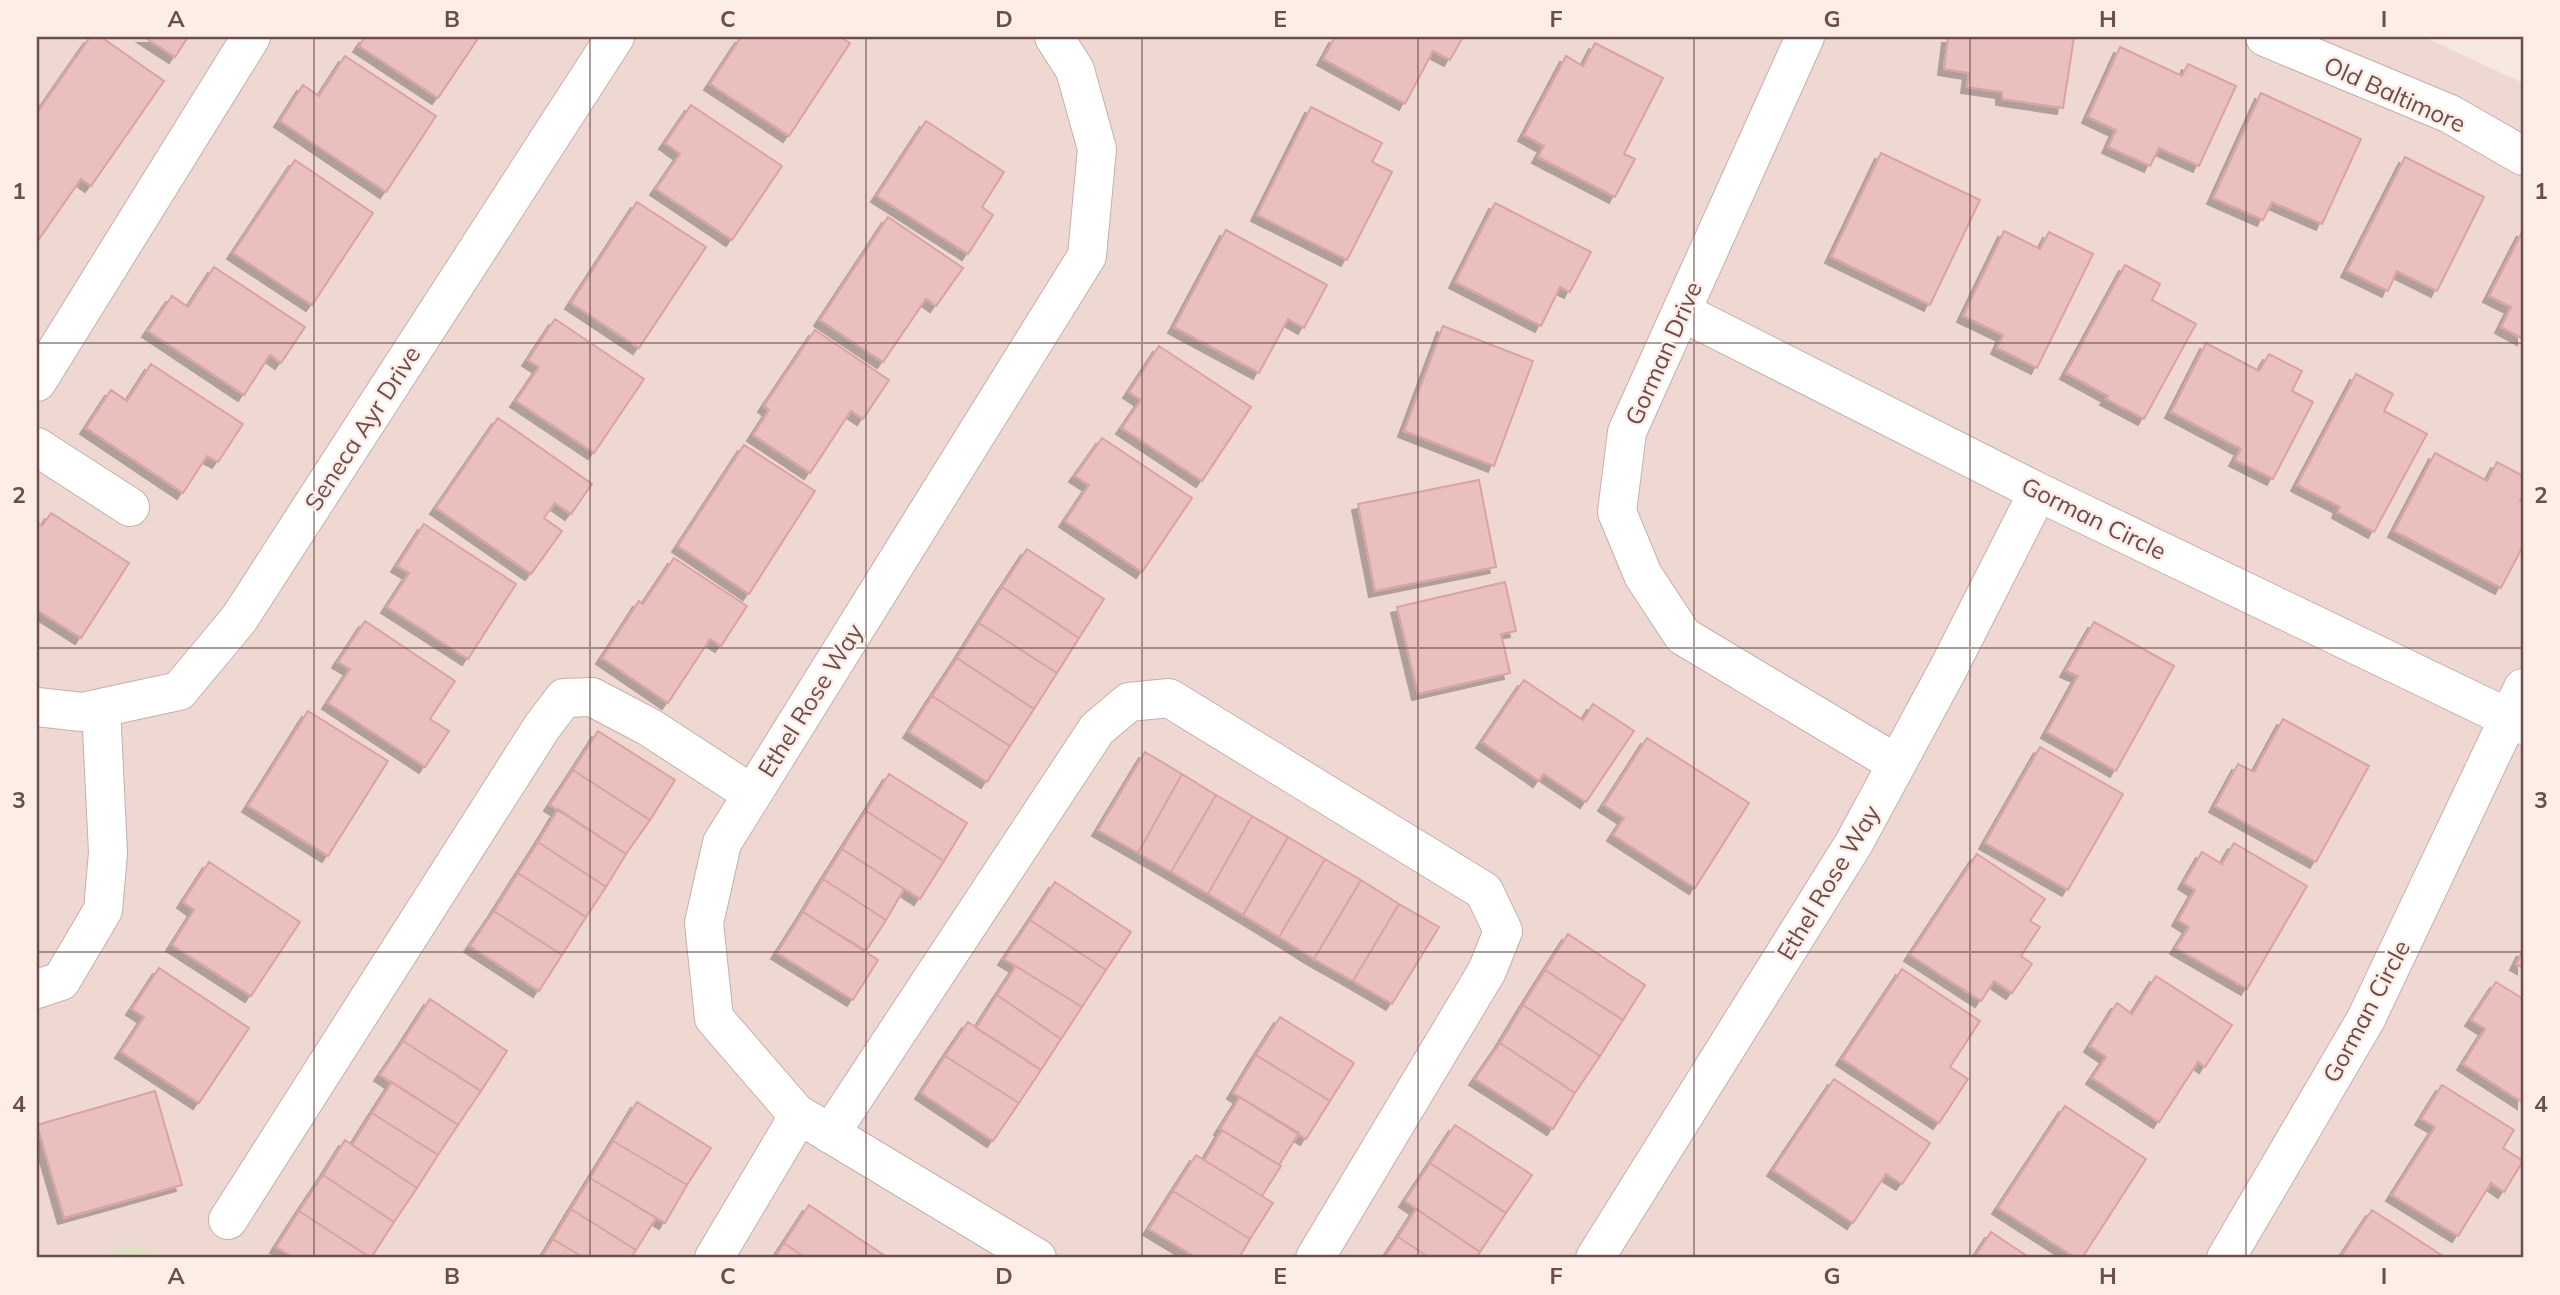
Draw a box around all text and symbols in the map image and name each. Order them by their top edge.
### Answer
text: A [167,4,185,33]
text: B [444,4,460,33]
text: C [720,4,736,33]
text: D [995,4,1013,33]
text: E [1273,4,1287,33]
text: F [1549,4,1563,33]
text: G [1823,4,1841,33]
text: H [2099,4,2117,33]
text: I [2381,4,2387,33]
street label: Old Baltimore [2320,49,2470,139]
text: 1 [12,176,26,205]
text: 1 [2534,176,2548,205]
street label: Gorman Drive [1618,277,1708,429]
street label: Seneca Ayr Drive [298,340,426,516]
street label: Gorman Circle [2017,470,2171,566]
text: 2 [12,480,26,509]
text: 2 [2534,480,2548,509]
street label: Ethel Rose Way [751,618,869,782]
text: 3 [12,785,26,814]
text: 3 [2534,785,2548,814]
street label: Ethel Rose Way [1770,799,1886,965]
street label: Gorman Circle [2316,935,2416,1087]
text: 4 [12,1089,26,1118]
text: 4 [2534,1089,2548,1118]
text: A [167,1261,185,1290]
text: B [444,1261,460,1290]
text: C [720,1261,736,1290]
text: D [995,1261,1013,1290]
text: E [1273,1261,1287,1290]
text: F [1549,1261,1563,1290]
text: G [1823,1261,1841,1290]
text: H [2099,1261,2117,1290]
text: I [2381,1261,2387,1290]

